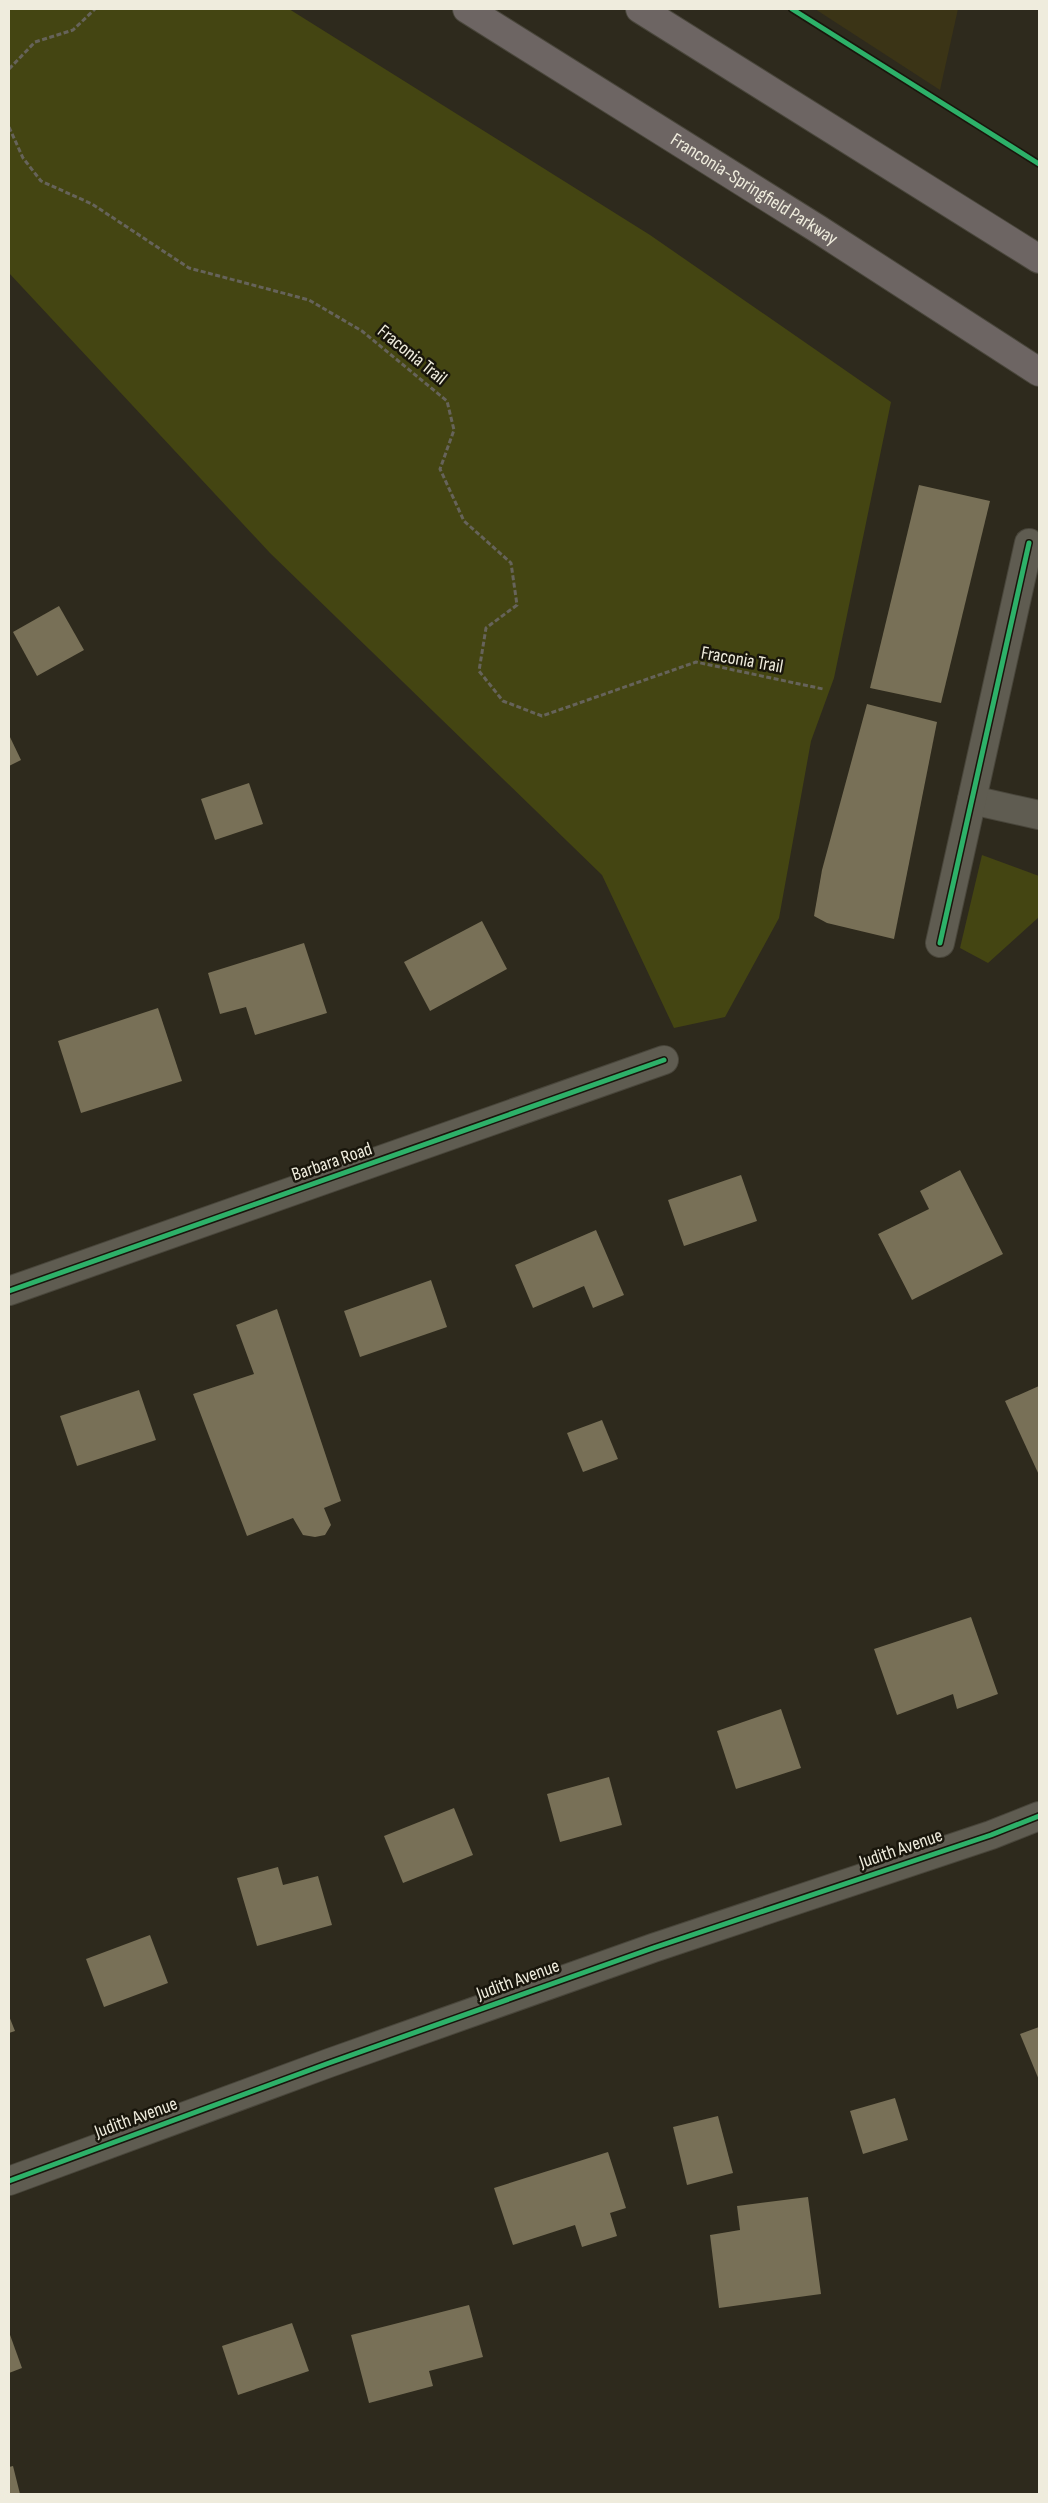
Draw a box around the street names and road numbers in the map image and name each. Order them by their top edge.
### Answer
street label: Franconia-Springfield Parkway [666,128,843,251]
street label: Fraconia Trail [373,320,451,390]
street label: Fraconia Trail [699,641,785,679]
street label: Barbara Road [289,1138,375,1186]
street label: Judith Avenue [855,1824,946,1874]
street label: Judith Avenue [472,1954,563,2006]
street label: Judith Avenue [90,2092,181,2144]

